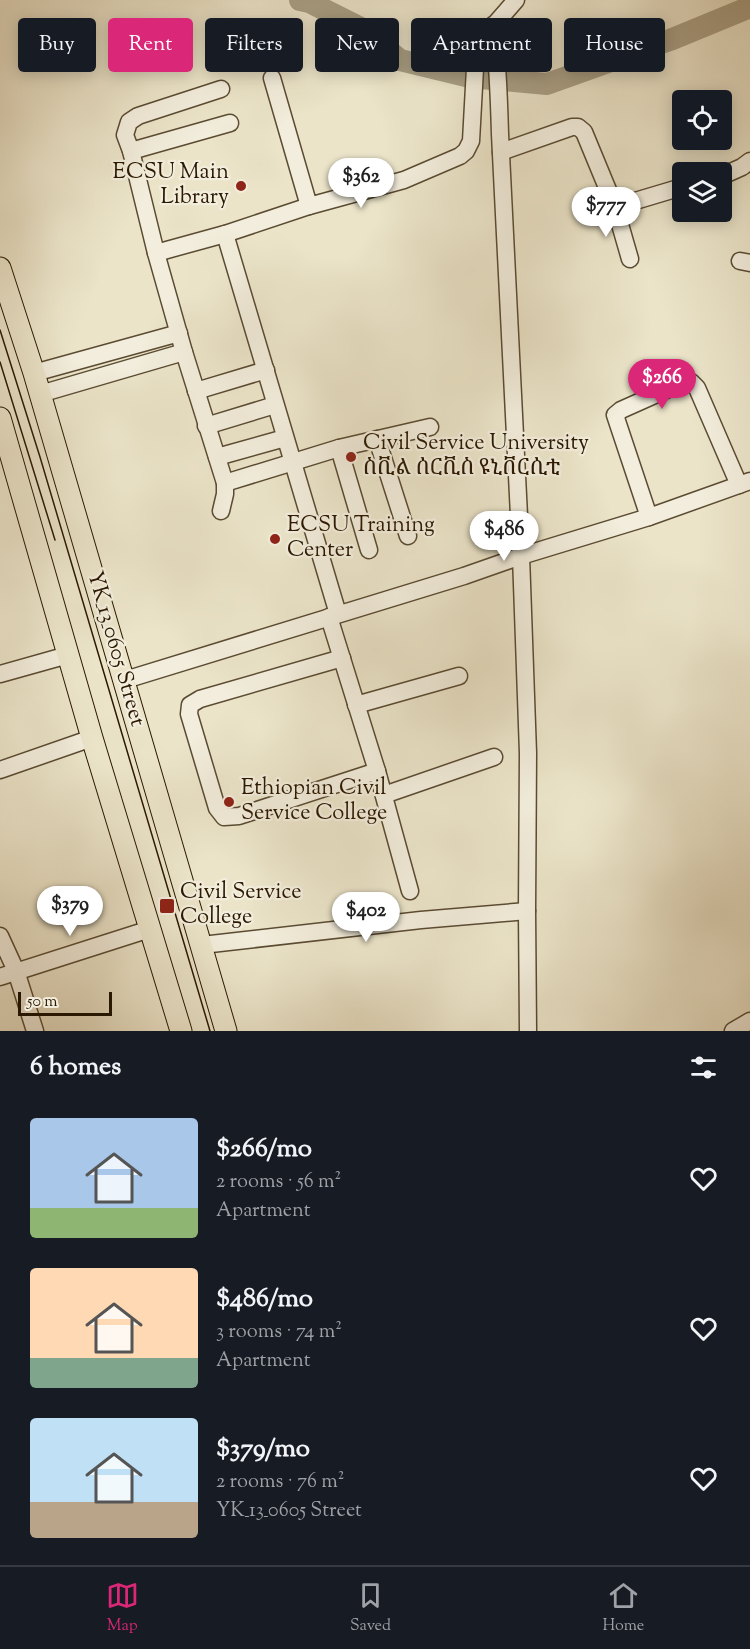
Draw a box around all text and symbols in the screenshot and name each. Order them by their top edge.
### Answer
chip: Buy [18,18,96,72]
chip: Rent [108,18,193,72]
chip: Filters [205,18,303,72]
chip: New [315,18,399,72]
chip: Apartment [411,18,552,72]
chip: House [564,18,665,72]
map controls [672,90,732,222]
button: locate [672,90,732,150]
place label: ECSU Main Library [113,157,229,214]
pin: $362 [325,158,397,209]
button: layers [672,162,732,222]
text: $362 [342,163,380,192]
marker: ECSU Main Library [234,179,248,193]
pin: $777 [570,187,642,238]
text: $777 [586,192,626,221]
pin: $266 [626,359,698,410]
text: $266 [642,364,682,393]
place label: Civil Service University ስቪል ሰርቪስ ዩኒቨርሲቲ [363,428,589,485]
marker: Civil Service University ስቪል ሰርቪስ ዩኒቨርሲቲ [344,450,358,464]
place label: ECSU Training Center [287,510,435,567]
pin: $486 [468,511,540,562]
text: $486 [484,516,524,545]
marker: ECSU Training Center [268,532,282,546]
street label: YK_13_0605 Street [77,567,153,731]
place label: Ethiopian Civil Service College [241,773,387,830]
marker: Ethiopian Civil Service College [222,795,236,809]
place label: Civil Service College [180,877,302,934]
pin: $379 [34,886,106,937]
text: $379 [51,891,89,920]
pin: $402 [330,892,402,943]
marker: Civil Service College [158,897,176,915]
text: $402 [346,897,386,926]
scale bar [18,989,112,1016]
text: 50 m [27,991,58,1014]
text: 6 homes [30,1049,121,1086]
icon: filters [687,1051,720,1084]
text: $266/mo [216,1131,312,1168]
icon: home [78,1142,150,1214]
icon: heart [687,1162,720,1195]
text: 2 rooms · 56 m² [216,1168,341,1197]
text: Apartment [216,1197,311,1226]
text: $486/mo [216,1281,313,1318]
icon: home [78,1292,150,1364]
icon: heart [687,1312,720,1345]
text: 3 rooms · 74 m² [216,1318,342,1347]
text: Apartment [216,1347,311,1376]
text: $379/mo [216,1431,310,1468]
icon: home [78,1442,150,1514]
icon: heart [687,1462,720,1495]
text: 2 rooms · 76 m² [216,1468,344,1497]
text: YK_13_0605 Street [216,1497,362,1526]
tab: Map [106,1579,139,1638]
tab: Saved [350,1579,391,1638]
tab: Home [602,1579,644,1638]

